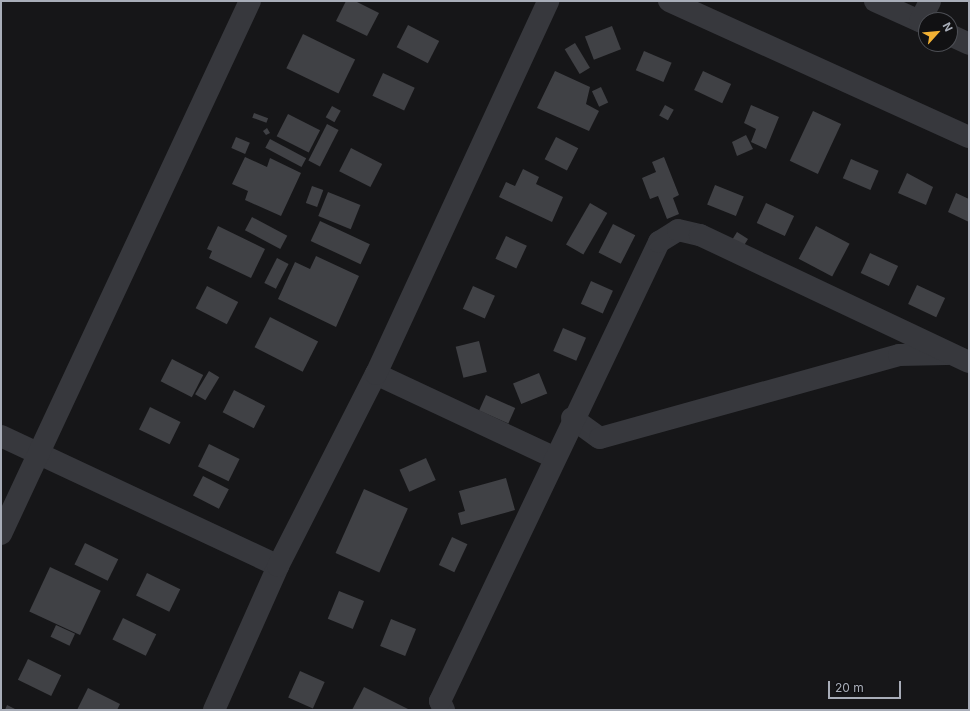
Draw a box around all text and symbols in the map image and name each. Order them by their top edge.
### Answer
north arrow [918,12,958,52]
text: N [940,20,956,34]
scale bar [830,673,903,699]
text: 20 m [835,680,864,695]

